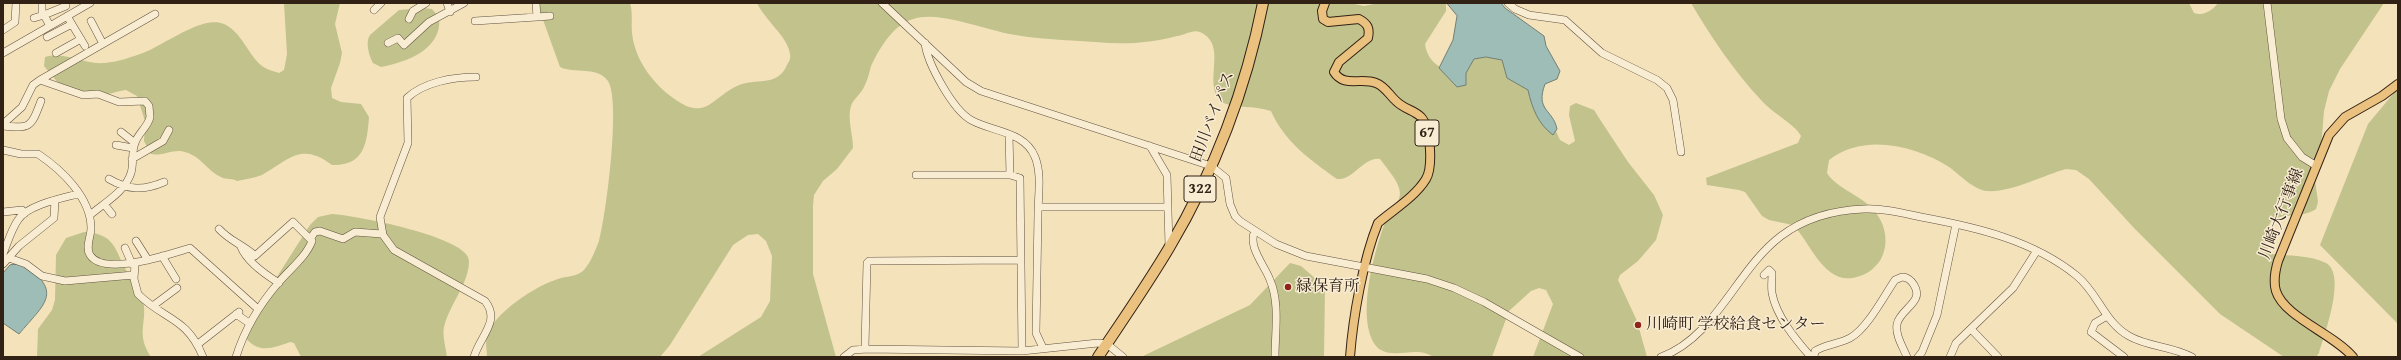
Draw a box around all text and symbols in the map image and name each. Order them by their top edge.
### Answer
street label: 田川バイパス [1187,69,1239,165]
road number: 67 [1415,120,1439,146]
street label: 川崎大行事線 [2256,166,2308,262]
road number: 322 [1184,176,1216,202]
place label: 緑保育所 [1296,277,1360,297]
marker: 緑保育所 [1283,282,1293,292]
place label: 川崎町 学校給食センター [1646,315,1826,335]
marker: 川崎町 学校給食センター [1633,320,1643,330]

